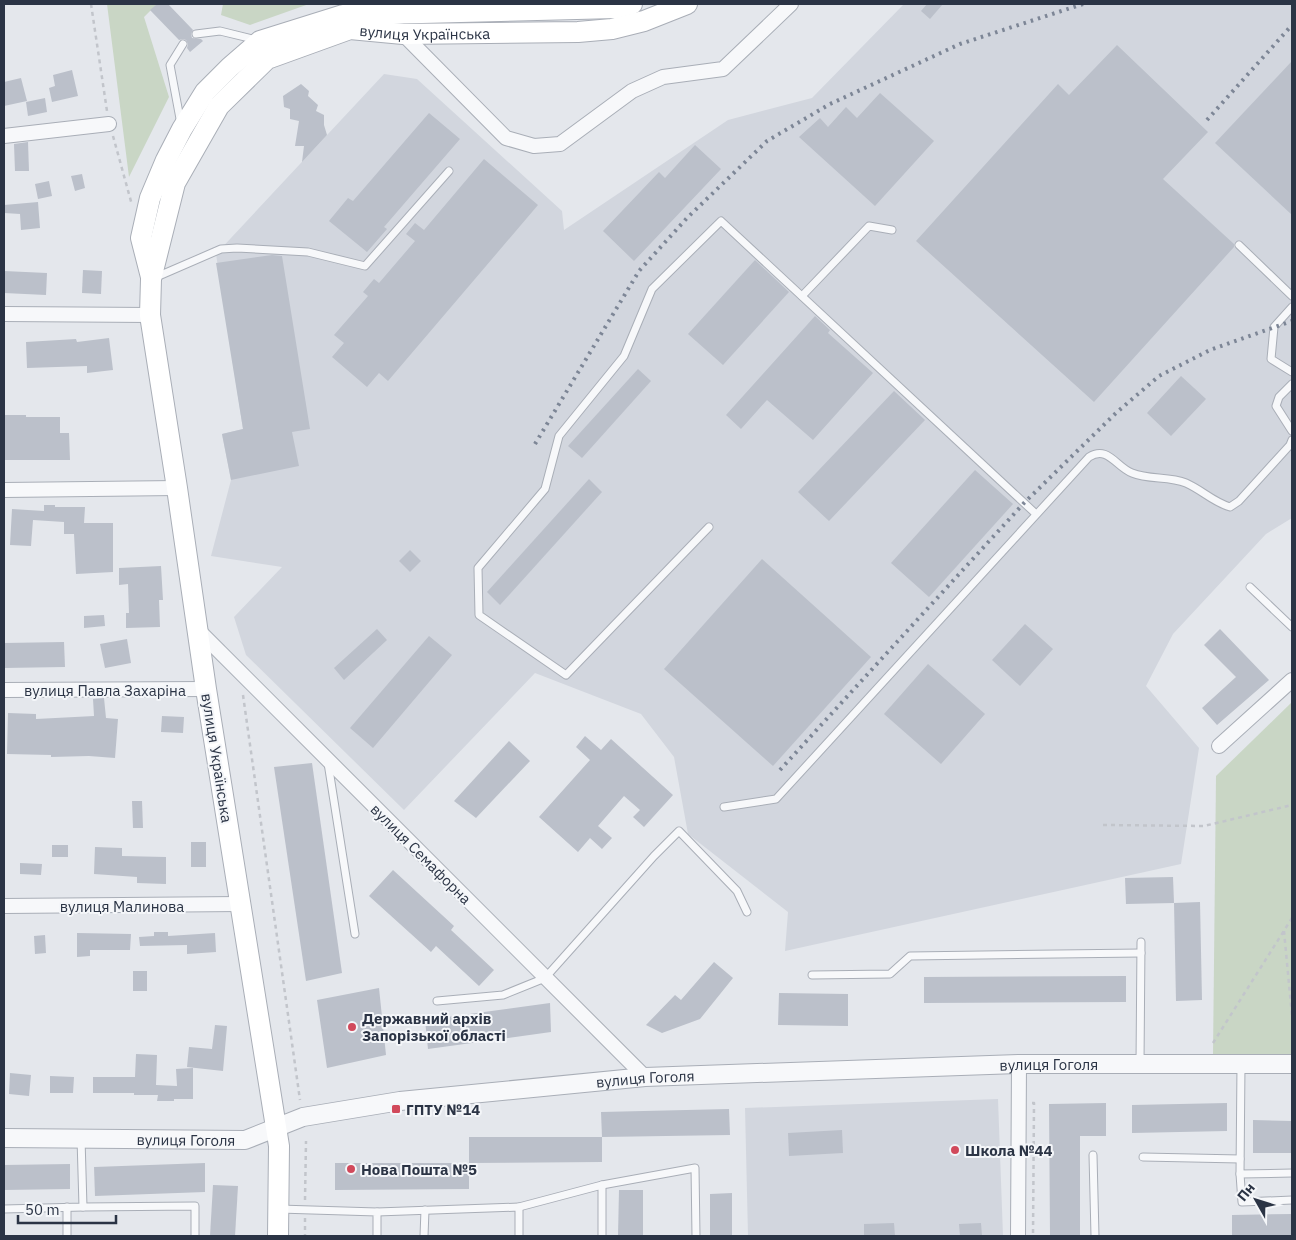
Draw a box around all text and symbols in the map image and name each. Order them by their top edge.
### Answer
street label: вулиця Українська [359,20,490,44]
street label: вулиця Павла Захаріна [24,681,186,700]
street label: вулиця Українська [197,692,237,824]
street label: вулиця Семафорна [367,800,475,908]
street label: вулиця Малинова [60,897,184,916]
place label: Державний архів Запорізької області [362,1009,506,1045]
marker: Державний архів Запорізької області [346,1021,358,1033]
street label: вулиця Гоголя [999,1055,1098,1074]
street label: вулиця Гоголя [595,1066,695,1091]
place label: ГПТУ №14 [406,1100,480,1119]
marker: ГПТУ №14 [390,1103,402,1115]
street label: вулиця Гоголя [136,1130,236,1149]
place label: Школа №44 [965,1141,1053,1160]
marker: Школа №44 [949,1144,961,1156]
place label: Нова Пошта №5 [361,1160,477,1179]
marker: Нова Пошта №5 [345,1163,357,1175]
north arrow [1231,1175,1281,1225]
text: Пн [1233,1179,1259,1205]
scale bar [18,1192,115,1224]
text: 50 m [25,1200,60,1219]

